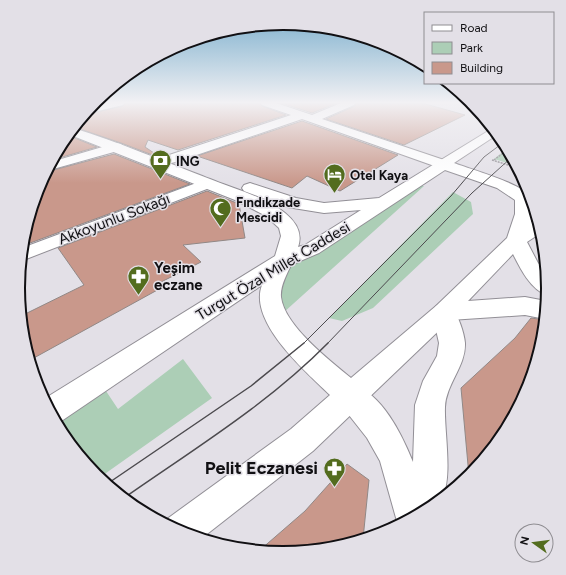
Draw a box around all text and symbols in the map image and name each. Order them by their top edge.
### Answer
legend [424,12,554,84]
text: Road [460,21,488,35]
text: Park [460,41,483,55]
text: Building [460,61,503,75]
bank icon: ING [147,148,173,181]
place label: ING [176,154,200,169]
hotel icon: Otel Kaya [321,162,347,195]
place label: Otel Kaya [350,168,408,183]
street label: Akkoyunlu Sokağı [56,189,172,249]
place label: Fındıkzade Mescidi [236,195,300,225]
mosque icon: Fındıkzade Mescidi [207,196,233,229]
street label: Turgut Özal Millet Caddesi [193,218,353,324]
place label: Yeşim eczane [154,259,203,294]
pharmacy icon: Yeşim eczane [125,264,151,297]
pharmacy icon: Pelit Eczanesi [321,455,347,488]
place label: Pelit Eczanesi [205,457,318,479]
north arrow [514,523,554,563]
text: N [517,535,532,546]

